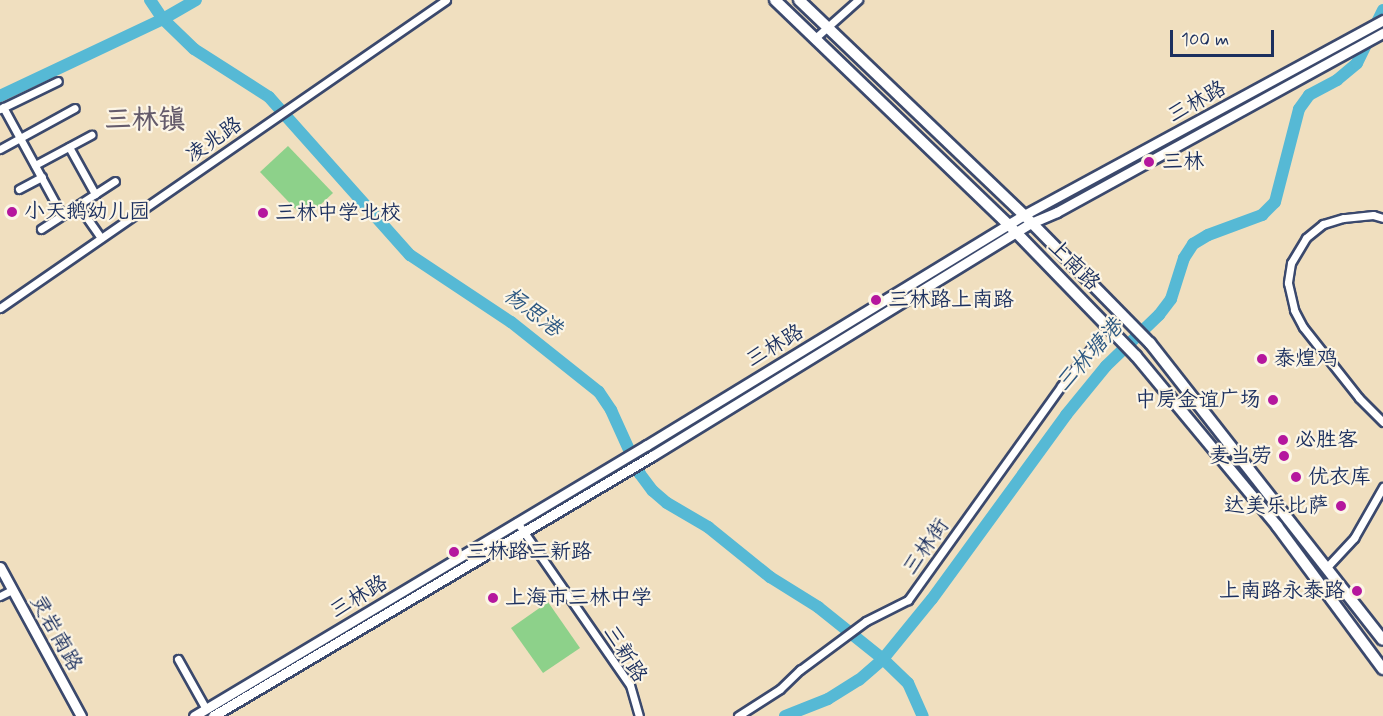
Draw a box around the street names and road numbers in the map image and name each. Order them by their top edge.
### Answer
street label: 三林路 [1163,76,1231,128]
street label: 凌兆路 [181,112,247,168]
street label: 上南路 [1043,234,1105,296]
street label: 三林路 [742,319,808,373]
street label: 三林街 [898,514,954,580]
street label: 三林路 [326,570,392,624]
street label: 灵岩南路 [25,590,87,676]
street label: 三新路 [598,621,652,687]

